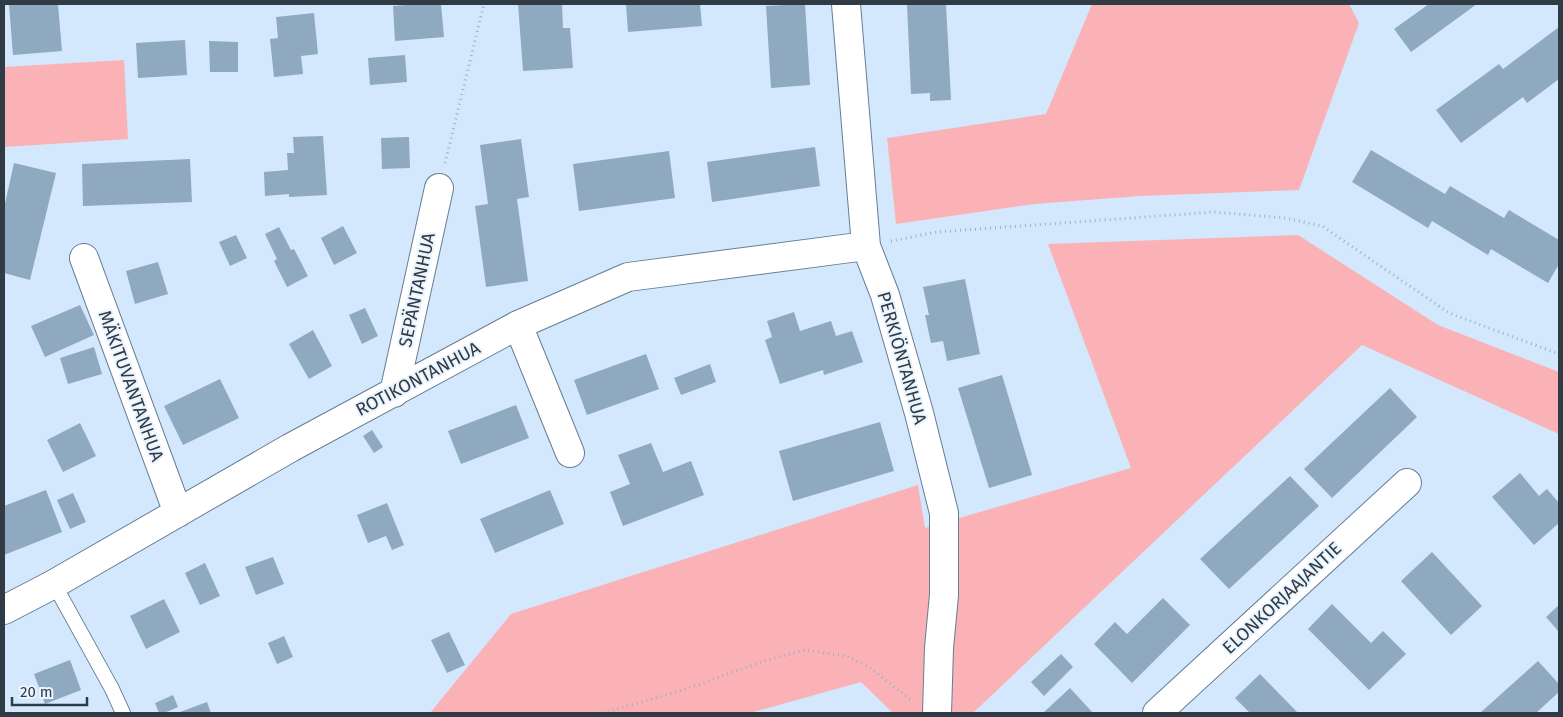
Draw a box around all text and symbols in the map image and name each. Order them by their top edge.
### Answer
street label: SEPÄNTANHUA [394,230,440,349]
street label: PERKIÖNTANHUA [873,289,932,428]
street label: MÄKITUVANTANHUA [93,307,169,465]
street label: ROTIKONTANHUA [352,337,485,421]
street label: ELONKORJAAJANTIE [1218,537,1346,659]
scale bar [12,674,88,706]
text: 20 m [20,683,53,701]

